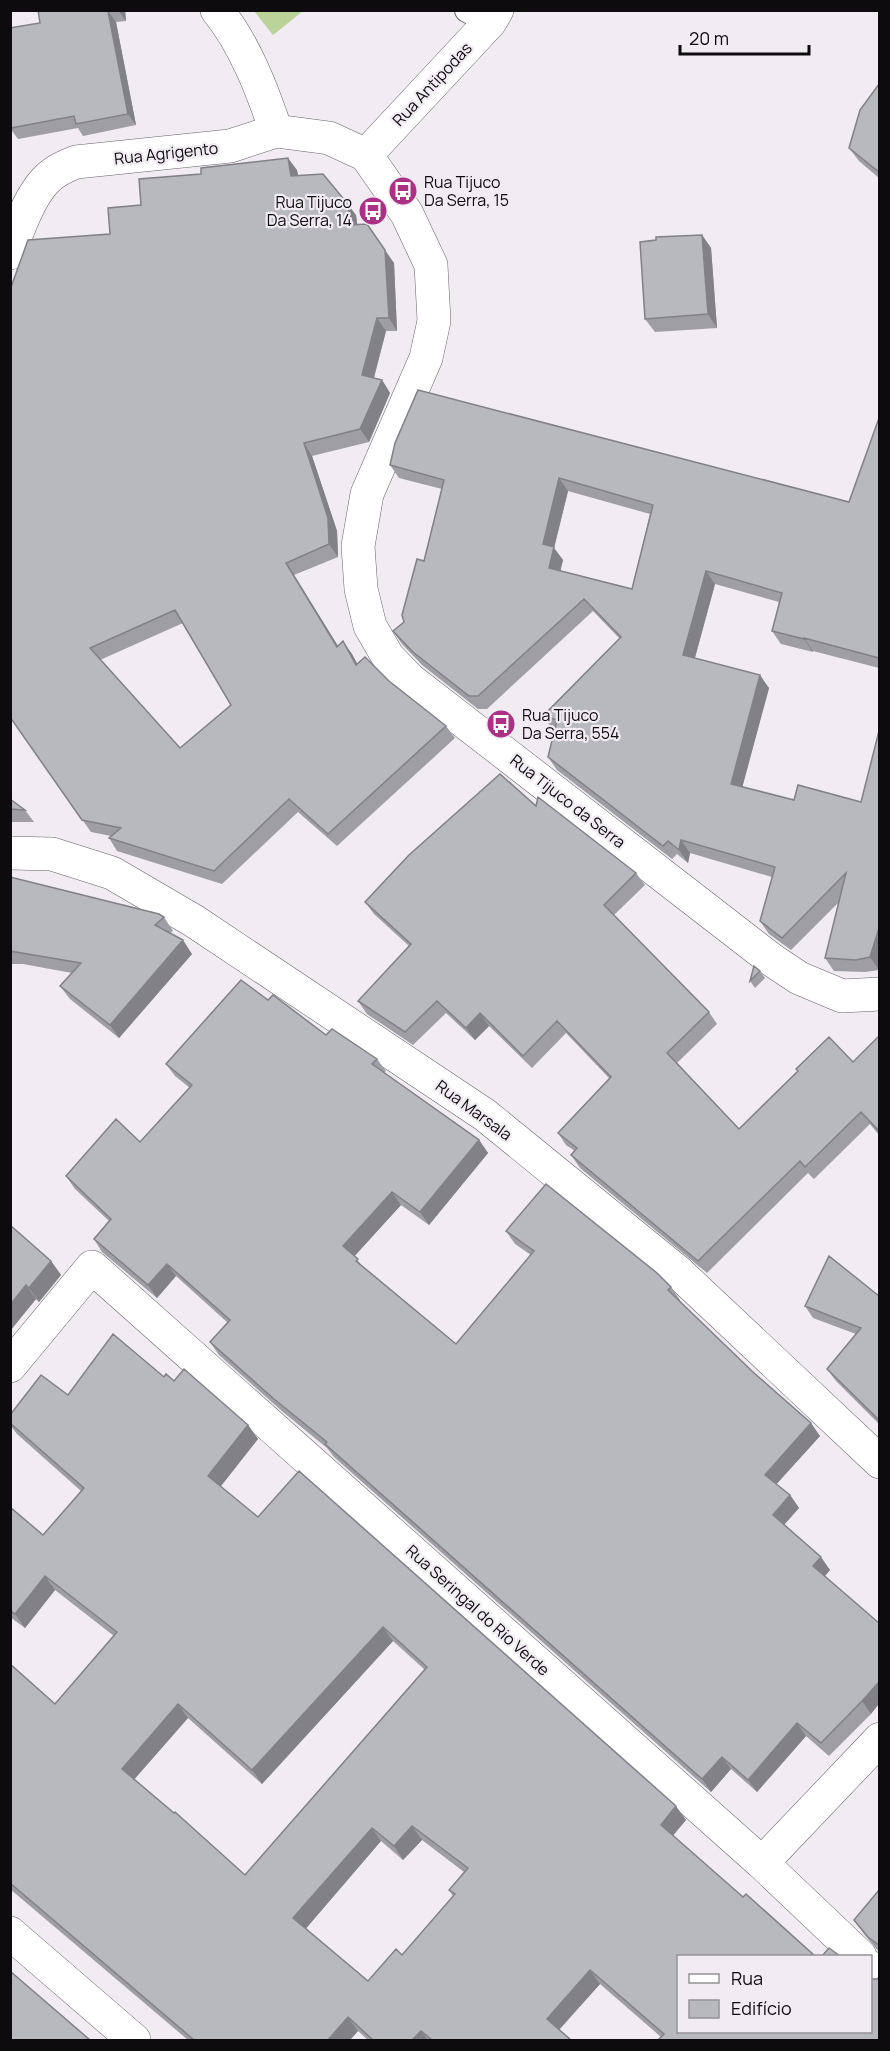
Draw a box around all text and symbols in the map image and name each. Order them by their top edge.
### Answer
scale bar [680,18,809,56]
text: 20 m [689,26,729,50]
street label: Rua Antipodas [387,37,477,131]
street label: Rua Agrigento [113,137,219,169]
place label: Rua Tijuco Da Serra, 15 [424,171,509,211]
bus stop icon: Rua Tijuco Da Serra, 15 [387,175,419,207]
place label: Rua Tijuco Da Serra, 14 [267,191,352,231]
bus stop icon: Rua Tijuco Da Serra, 14 [357,195,389,227]
place label: Rua Tijuco Da Serra, 554 [522,704,620,744]
bus stop icon: Rua Tijuco Da Serra, 554 [485,708,517,740]
street label: Rua Tijuco da Serra [506,749,630,853]
street label: Rua Marsala [431,1075,517,1145]
street label: Rua Seringal do Rio Verde [401,1539,555,1681]
legend [677,1955,872,2033]
text: Rua [731,1966,763,1990]
text: Edifício [731,1996,792,2020]

